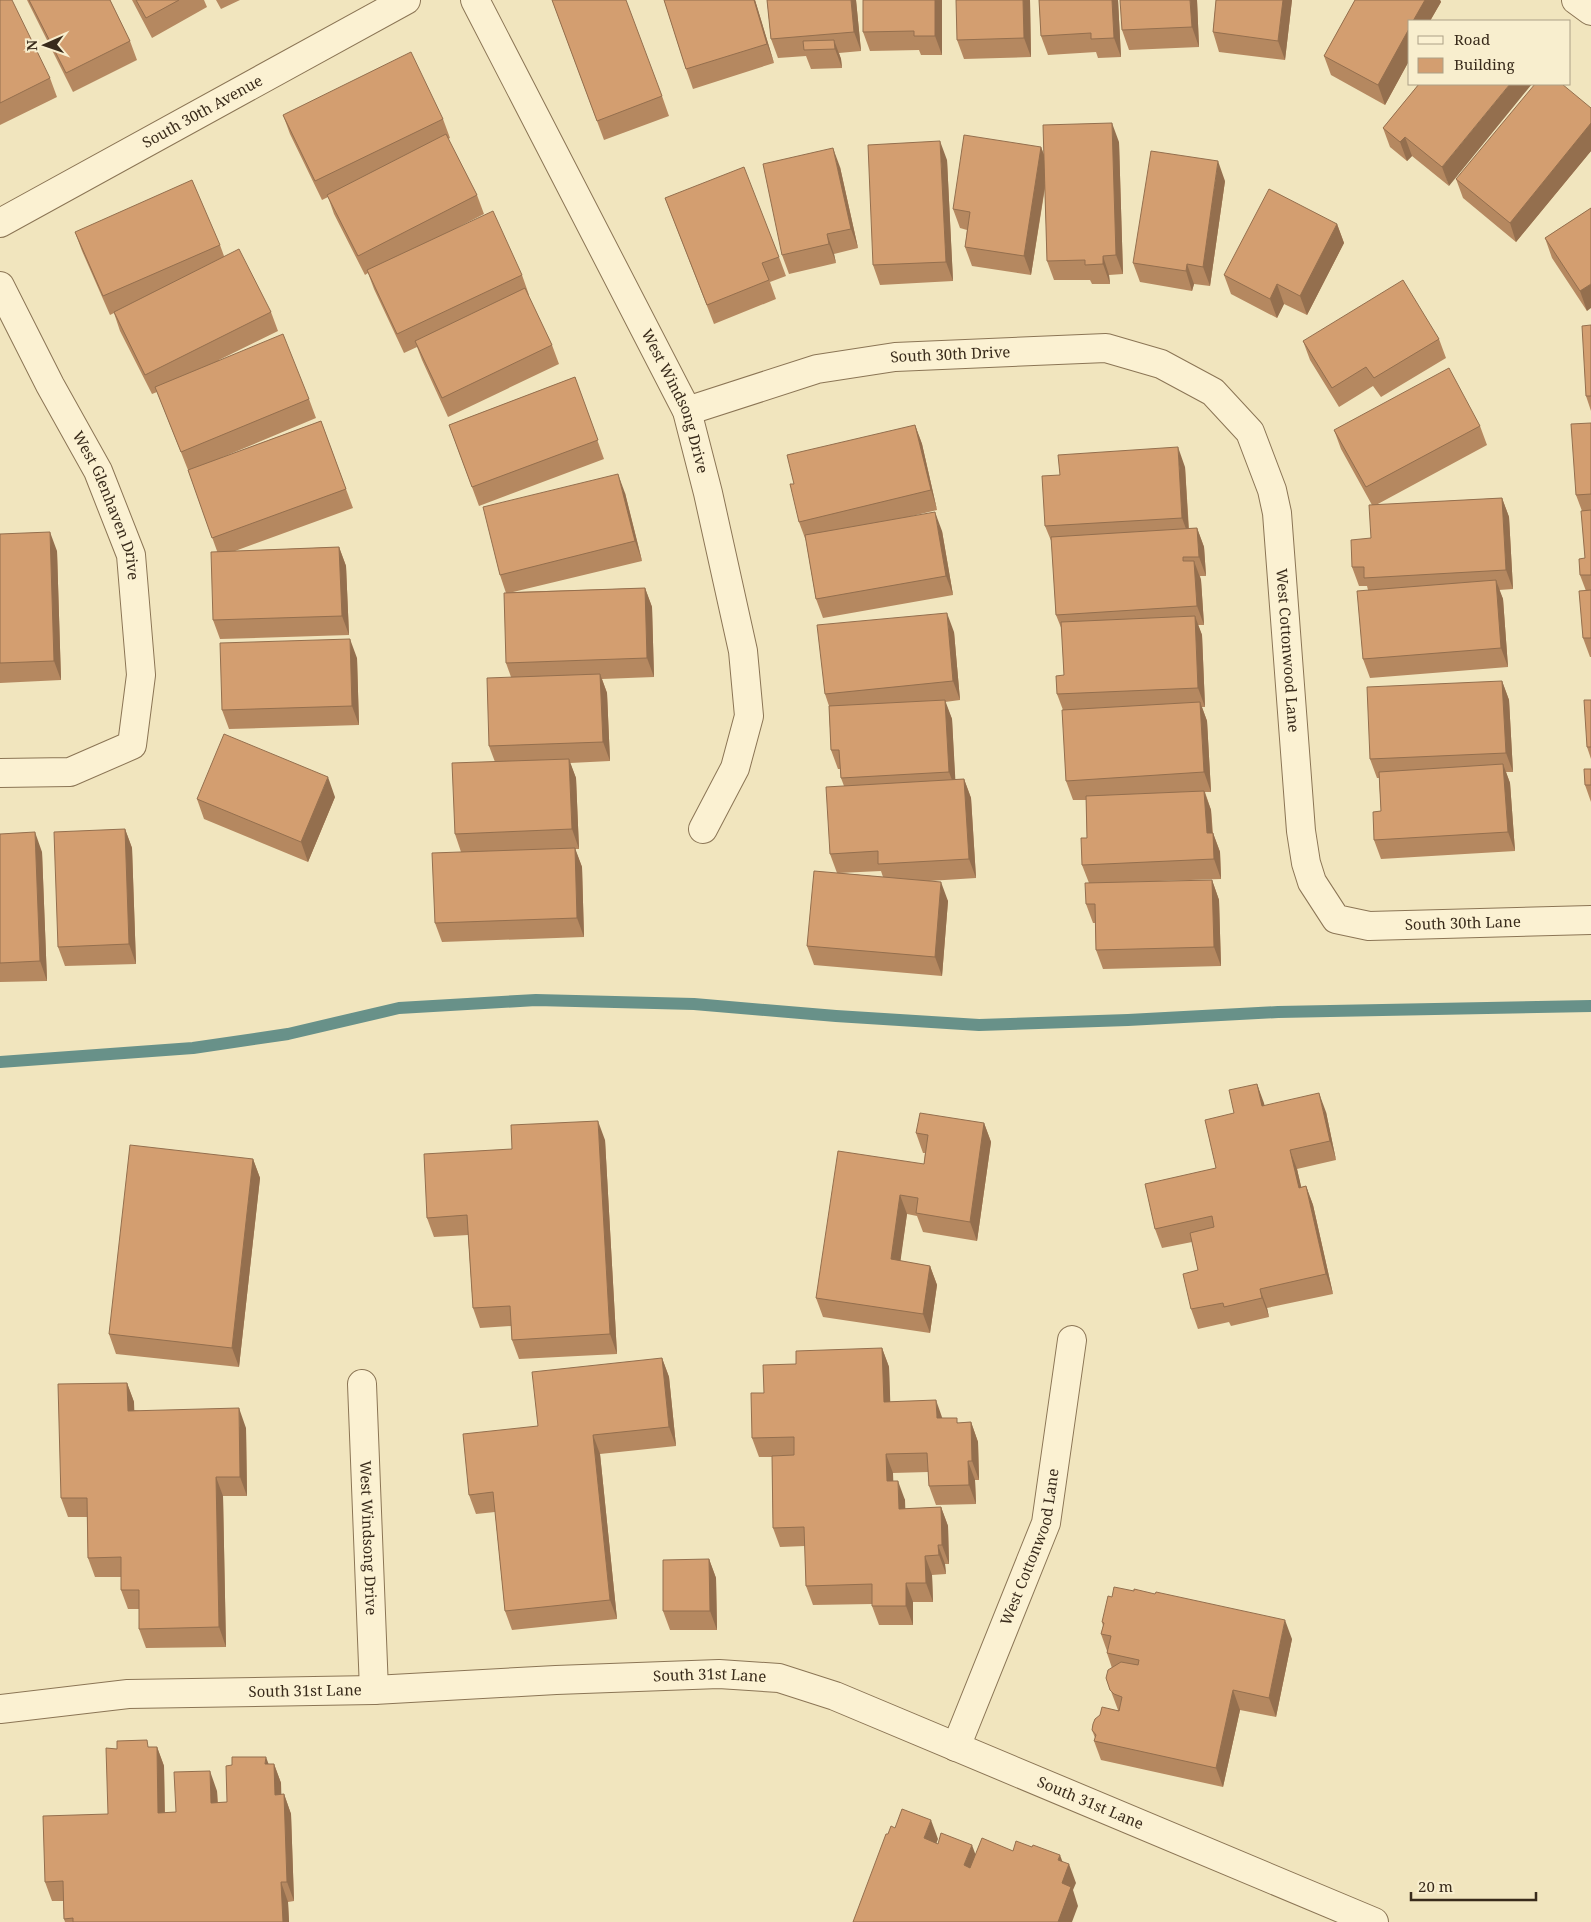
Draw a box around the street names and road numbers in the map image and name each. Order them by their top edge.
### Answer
street label: South 30th Avenue [138,70,266,152]
street label: West Windsong Drive [637,325,714,475]
street label: South 30th Drive [889,341,1011,367]
street label: West Glenhaven Drive [69,427,144,581]
street label: West Cottonwood Lane [1272,568,1305,733]
street label: South 30th Lane [1404,911,1521,934]
street label: West Windsong Drive [356,1460,382,1616]
street label: West Cottonwood Lane [995,1467,1063,1628]
street label: South 31st Lane [653,1663,767,1686]
street label: South 31st Lane [248,1679,362,1701]
street label: South 31st Lane [1034,1771,1147,1833]

